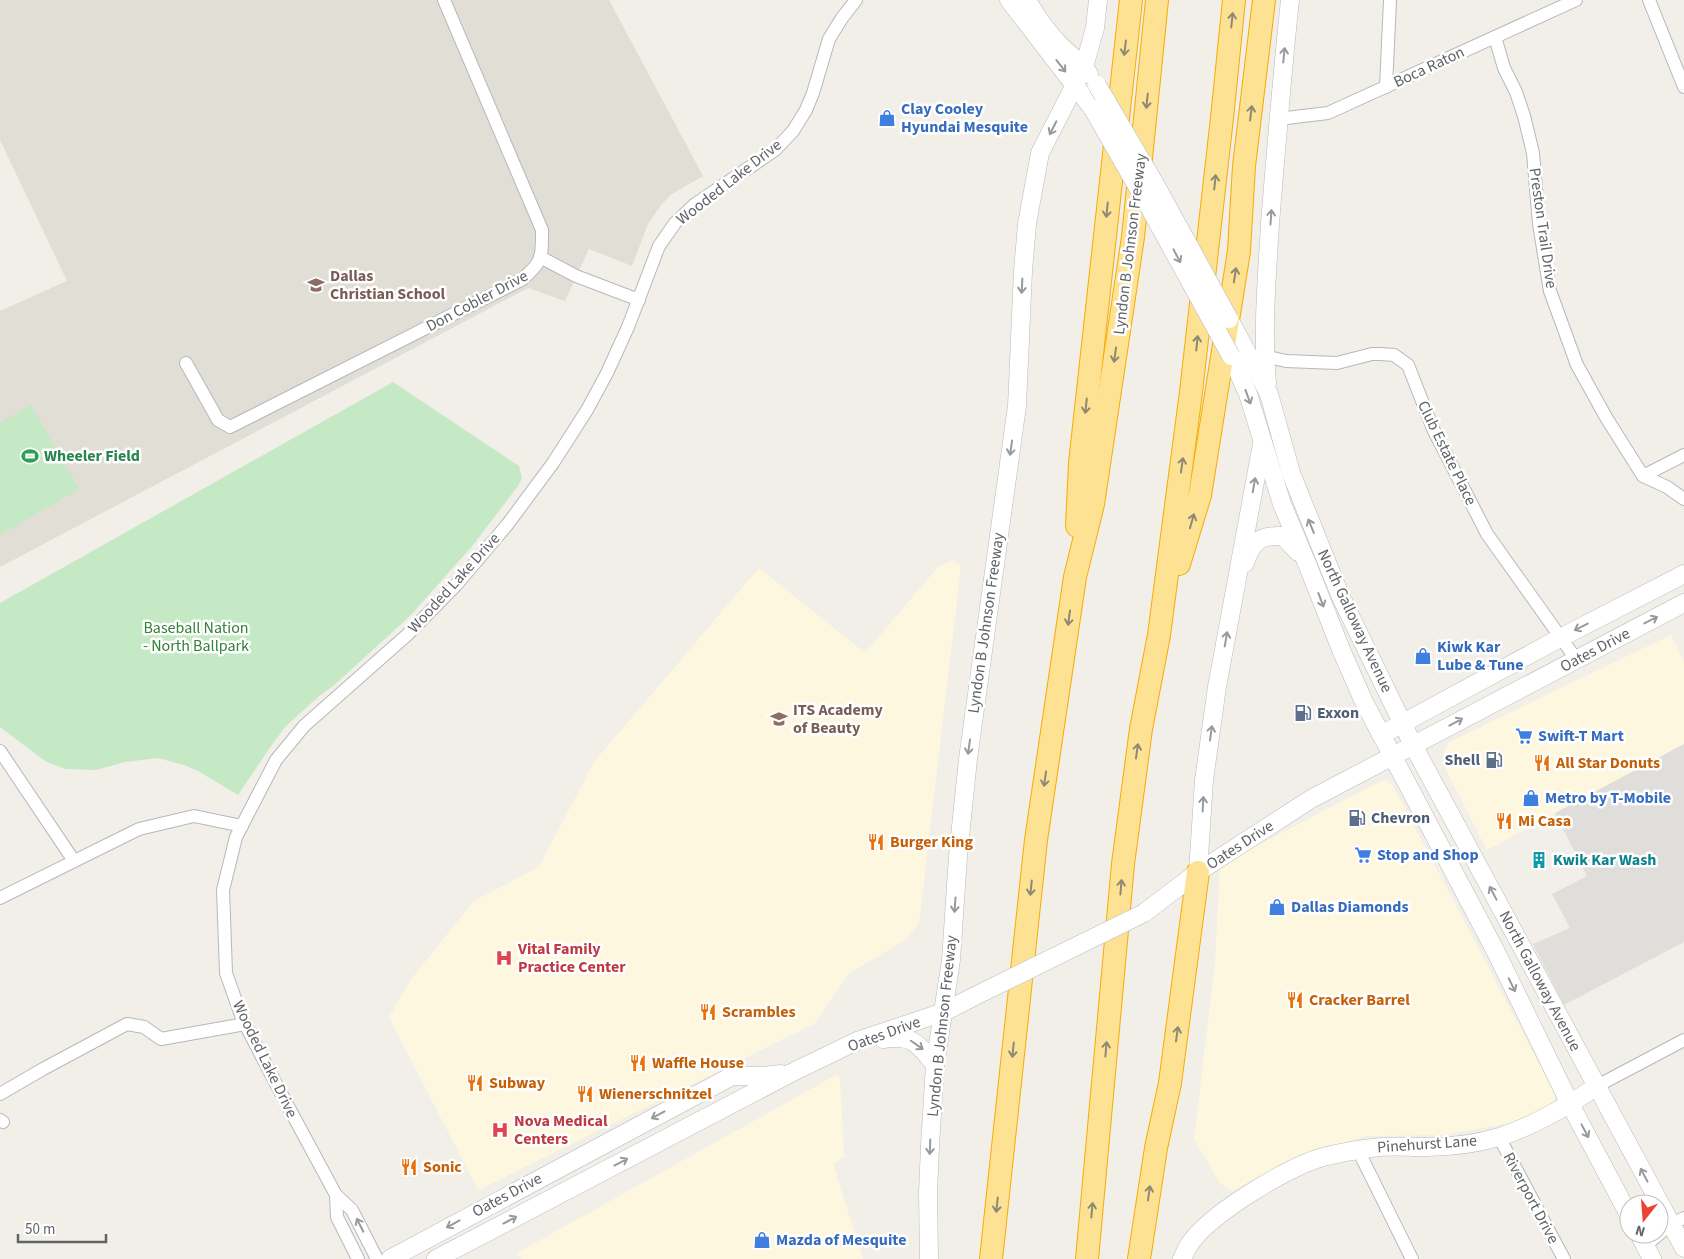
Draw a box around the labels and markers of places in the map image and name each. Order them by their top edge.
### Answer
place label: Clay Cooley Hyundai Mesquite [901,98,1028,138]
shop icon: Clay Cooley Hyundai Mesquite [877,108,897,128]
place label: Dallas Christian School [330,265,446,305]
school or university icon: Dallas Christian School [306,275,326,295]
place label: Wheeler Field [44,445,140,467]
sports icon: Wheeler Field [20,446,40,466]
place label: Kiwk Kar Lube & Tune [1437,636,1524,676]
shop icon: Kiwk Kar Lube & Tune [1413,646,1433,666]
place label: ITS Academy of Beauty [793,699,883,739]
place label: Exxon [1317,702,1359,724]
fuel station icon: Exxon [1293,703,1313,723]
school or university icon: ITS Academy of Beauty [769,709,789,729]
place label: Swift-T Mart [1538,725,1624,747]
supermarket icon: Swift-T Mart [1514,726,1534,746]
place label: Shell [1445,749,1480,771]
fuel station icon: Shell [1484,750,1504,770]
place label: All Star Donuts [1555,752,1660,774]
restaurant icon: All Star Donuts [1532,753,1552,773]
place label: Metro by T-Mobile [1545,787,1671,809]
shop icon: Metro by T-Mobile [1521,788,1541,808]
place label: Chevron [1371,807,1430,829]
fuel station icon: Chevron [1347,808,1367,828]
place label: Mi Casa [1518,810,1571,832]
restaurant icon: Mi Casa [1494,811,1514,831]
place label: Burger King [890,831,973,853]
restaurant icon: Burger King [866,832,886,852]
place label: Stop and Shop [1377,844,1479,866]
supermarket icon: Stop and Shop [1353,845,1373,865]
place label: Kwik Kar Wash [1553,849,1657,871]
building icon: Kwik Kar Wash [1529,850,1549,870]
place label: Dallas Diamonds [1291,896,1408,918]
shop icon: Dallas Diamonds [1267,897,1287,917]
place label: Vital Family Practice Center [517,938,626,978]
hospital icon: Vital Family Practice Center [494,948,514,968]
place label: Cracker Barrel [1309,989,1410,1011]
restaurant icon: Cracker Barrel [1285,990,1305,1010]
place label: Scrambles [722,1001,796,1023]
restaurant icon: Scrambles [698,1002,718,1022]
place label: Waffle House [652,1052,744,1074]
restaurant icon: Waffle House [628,1053,648,1073]
place label: Subway [489,1072,546,1094]
restaurant icon: Subway [465,1073,485,1093]
place label: Wienerschnitzel [599,1083,712,1105]
restaurant icon: Wienerschnitzel [575,1084,595,1104]
place label: Nova Medical Centers [514,1110,608,1150]
hospital icon: Nova Medical Centers [490,1120,510,1140]
place label: Sonic [423,1156,462,1178]
restaurant icon: Sonic [399,1157,419,1177]
place label: Mazda of Mesquite [776,1229,906,1251]
shop icon: Mazda of Mesquite [752,1230,772,1250]

